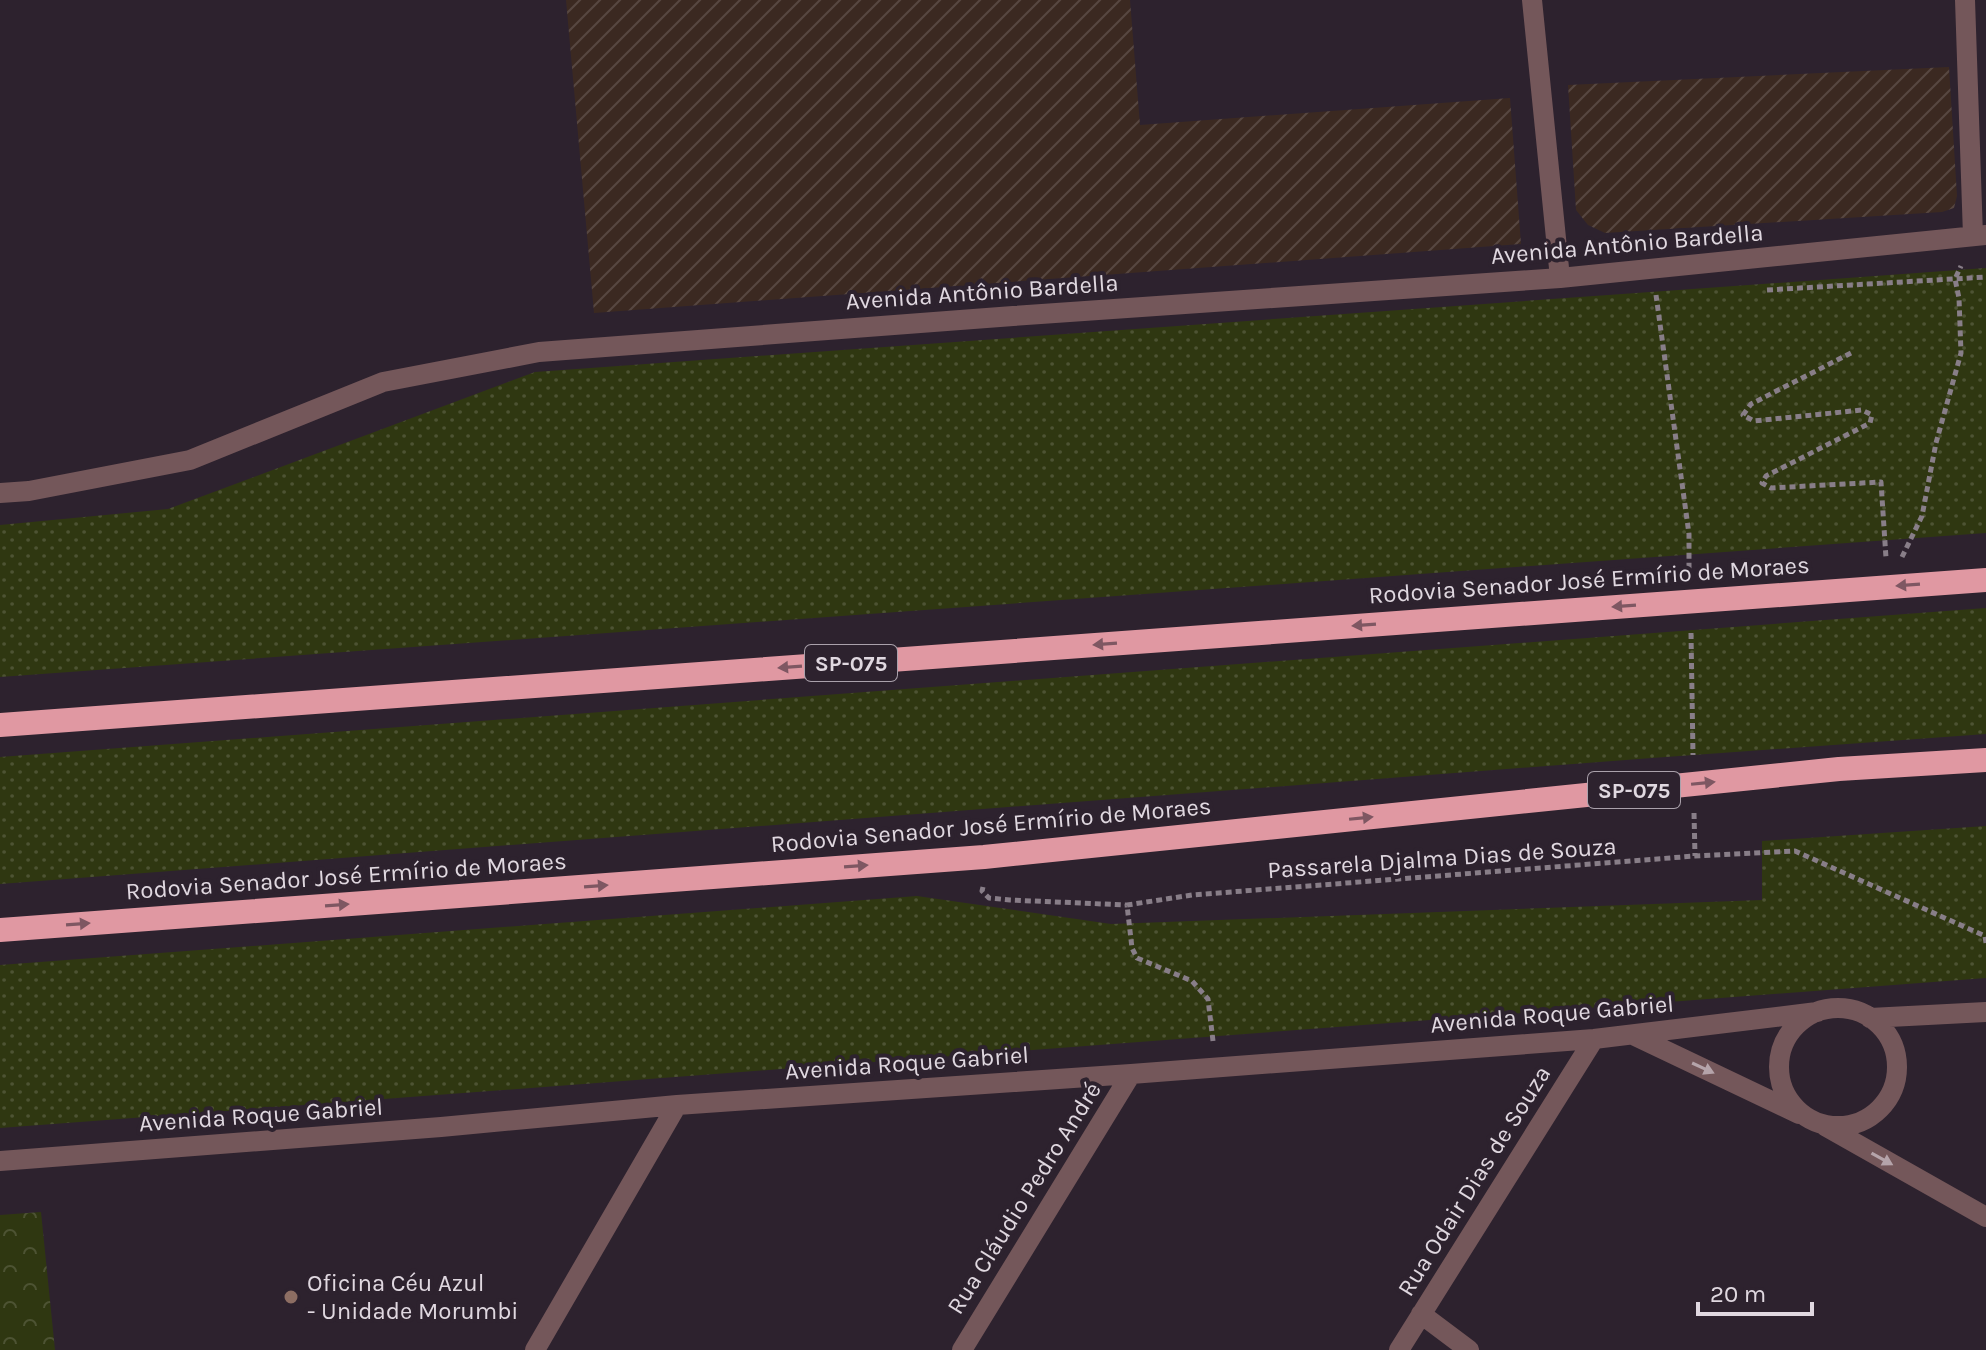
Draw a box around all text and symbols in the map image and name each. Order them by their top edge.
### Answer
street label: Avenida Antônio Bardella [1490,218,1764,270]
street label: Avenida Antônio Bardella [845,269,1119,315]
street label: Rodovia Senador José Ermírio de Moraes [1368,551,1810,609]
one-way arrow [1895,579,1920,592]
one-way arrow [1611,600,1636,613]
one-way arrow [1351,619,1376,632]
one-way arrow [1092,638,1117,651]
road number: SP-075 [805,645,897,681]
one-way arrow [777,661,802,674]
road number: SP-075 [1588,772,1680,808]
one-way arrow [1691,776,1716,789]
street label: Rodovia Senador José Ermírio de Moraes [770,792,1212,858]
one-way arrow [1349,812,1374,825]
street label: Passarela Djalma Dias de Souza [1267,832,1617,884]
street label: Rodovia Senador José Ermírio de Moraes [125,847,567,905]
one-way arrow [844,860,869,873]
one-way arrow [584,879,609,892]
one-way arrow [325,898,350,911]
one-way arrow [66,917,91,930]
street label: Avenida Roque Gabriel [1429,989,1675,1039]
street label: Avenida Roque Gabriel [784,1041,1030,1085]
street label: Rua Odair Dias de Souza [1392,1061,1556,1301]
one-way arrow [1692,1061,1715,1075]
street label: Rua Cláudio Pedro André [941,1077,1107,1319]
street label: Avenida Roque Gabriel [138,1093,384,1137]
one-way arrow [1871,1151,1893,1165]
scale bar [1698,1266,1812,1316]
place label: Oficina Céu Azul - Unidade Morumbi [307,1269,519,1325]
text: 20 m [1710,1280,1766,1308]
marker: Oficina Céu Azul - Unidade Morumbi [282,1288,300,1306]

